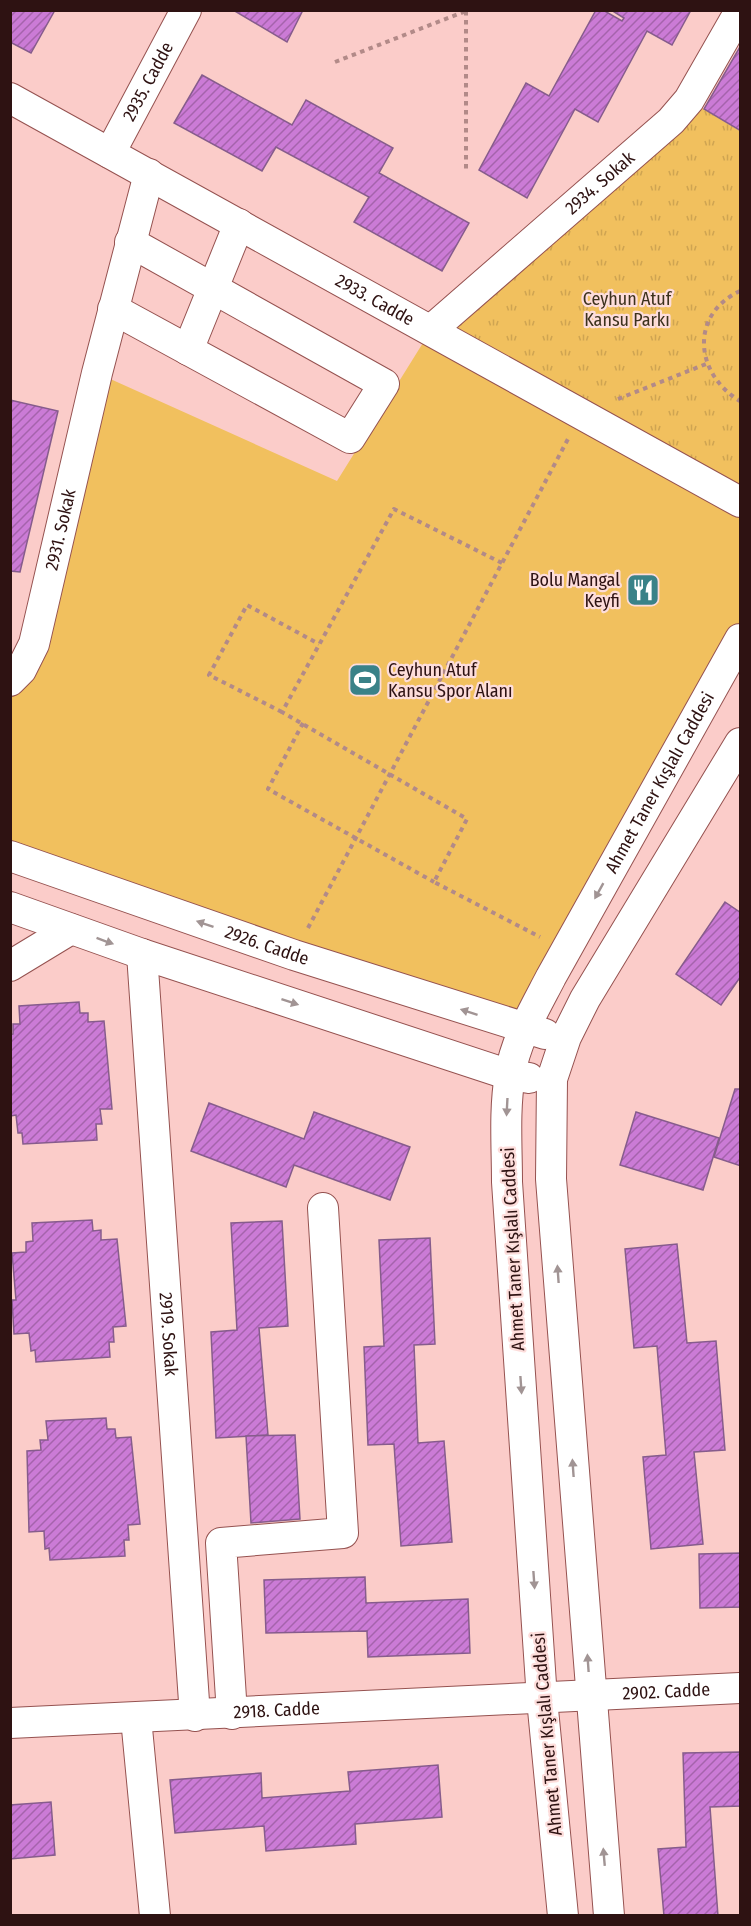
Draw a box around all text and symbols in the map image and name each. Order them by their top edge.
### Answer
street label: 2935. Cadde [118,38,178,125]
street label: 2934. Sokak [561,146,640,219]
street label: 2933. Cadde [332,269,418,331]
park label: Ceyhun Atuf Kansu Parkı [583,288,673,331]
street label: 2931. Sokak [40,486,81,572]
place label: Bolu Mangal Keyfi [530,569,620,612]
restaurant icon: Bolu Mangal Keyfi [625,572,661,608]
place label: Ceyhun Atuf Kansu Spor Alanı [388,659,513,702]
sports icon: Ceyhun Atuf Kansu Spor Alanı [347,662,383,698]
street label: Ahmet Taner Kışlalı Caddesi [600,688,719,877]
one-way arrow [594,883,604,900]
one-way arrow [196,918,214,928]
street label: 2926. Cadde [222,921,312,970]
one-way arrow [96,936,114,946]
one-way arrow [281,998,299,1008]
one-way arrow [460,1007,478,1016]
one-way arrow [503,1097,512,1116]
street label: Ahmet Taner Kışlalı Caddesi [497,1147,529,1351]
one-way arrow [553,1264,563,1283]
street label: 2919. Sokak [155,1291,182,1377]
one-way arrow [516,1376,526,1395]
one-way arrow [569,1459,578,1478]
one-way arrow [530,1571,539,1590]
street label: Ahmet Taner Kışlalı Caddesi [527,1632,567,1836]
one-way arrow [584,1653,593,1672]
street label: 2902. Cadde [622,1678,711,1705]
street label: 2918. Cadde [233,1697,320,1723]
one-way arrow [599,1848,609,1867]

